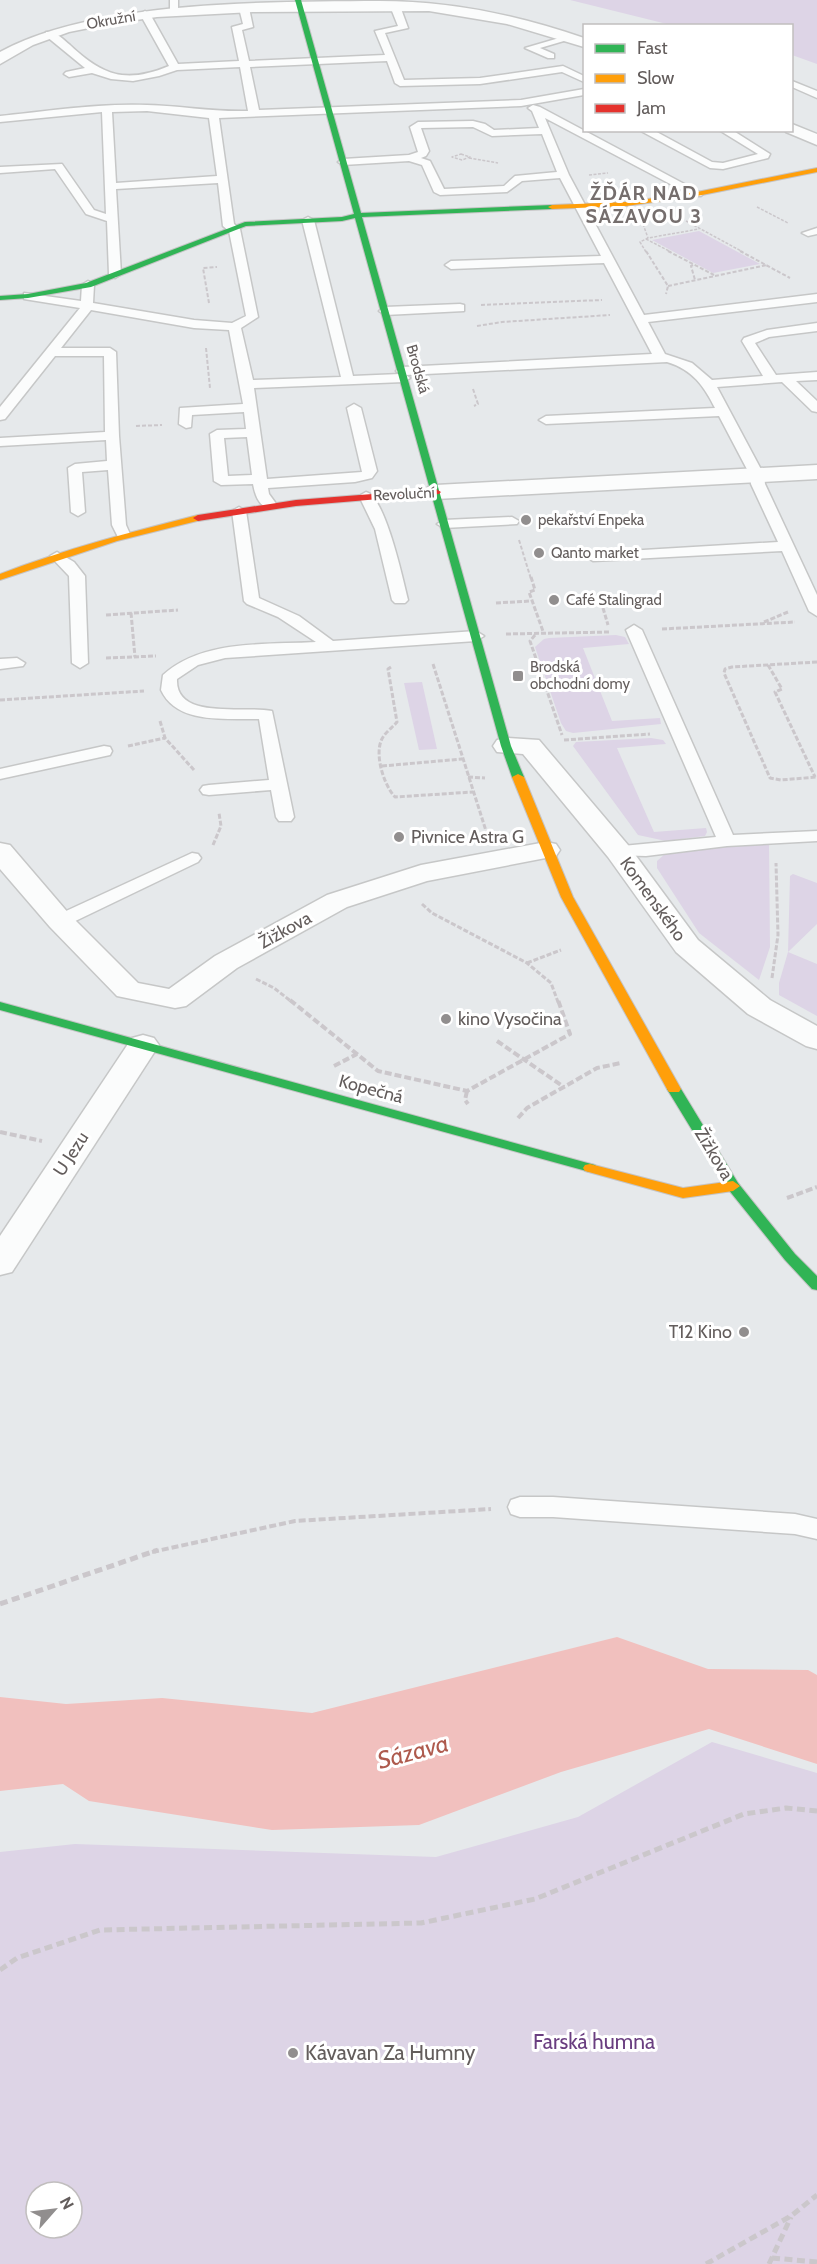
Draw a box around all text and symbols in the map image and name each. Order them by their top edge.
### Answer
street label: Okružní [85,7,137,33]
legend [583,24,793,132]
text: Fast [637,37,668,59]
text: Slow [637,67,674,89]
text: Jam [636,97,666,119]
district label: ŽĎÁR NAD SÁZAVOU 3 [585,181,703,228]
street label: Brodská [402,342,434,396]
street label: Revoluční [373,483,435,505]
place label: pekařství Enpeka [538,511,645,529]
marker: pekařství Enpeka [519,513,533,527]
place label: Qanto market [551,544,639,562]
marker: Qanto market [532,546,546,560]
place label: Café Stalingrad [566,591,662,609]
marker: Café Stalingrad [547,593,561,607]
place label: Brodská obchodní domy [530,658,631,693]
marker: Brodská obchodní domy [511,669,525,683]
place label: Pivnice Astra G [411,826,524,848]
marker: Pivnice Astra G [392,830,406,844]
street label: Komenského [615,853,691,945]
street label: Žižkova [254,906,316,953]
place label: kino Vysočina [458,1008,562,1030]
marker: kino Vysočina [439,1012,453,1026]
street label: Kopečná [336,1070,406,1108]
street label: Žižkova [690,1123,739,1184]
street label: U Jezu [49,1128,93,1180]
place label: T12 Kino [669,1321,732,1343]
marker: T12 Kino [737,1325,751,1339]
water label: Sázava [374,1728,452,1775]
park label: Farská humna [533,2029,655,2054]
place label: Kávavan Za Humny [305,2040,476,2065]
marker: Kávavan Za Humny [286,2046,300,2060]
north arrow [24,2180,84,2240]
text: N [56,2194,78,2213]

